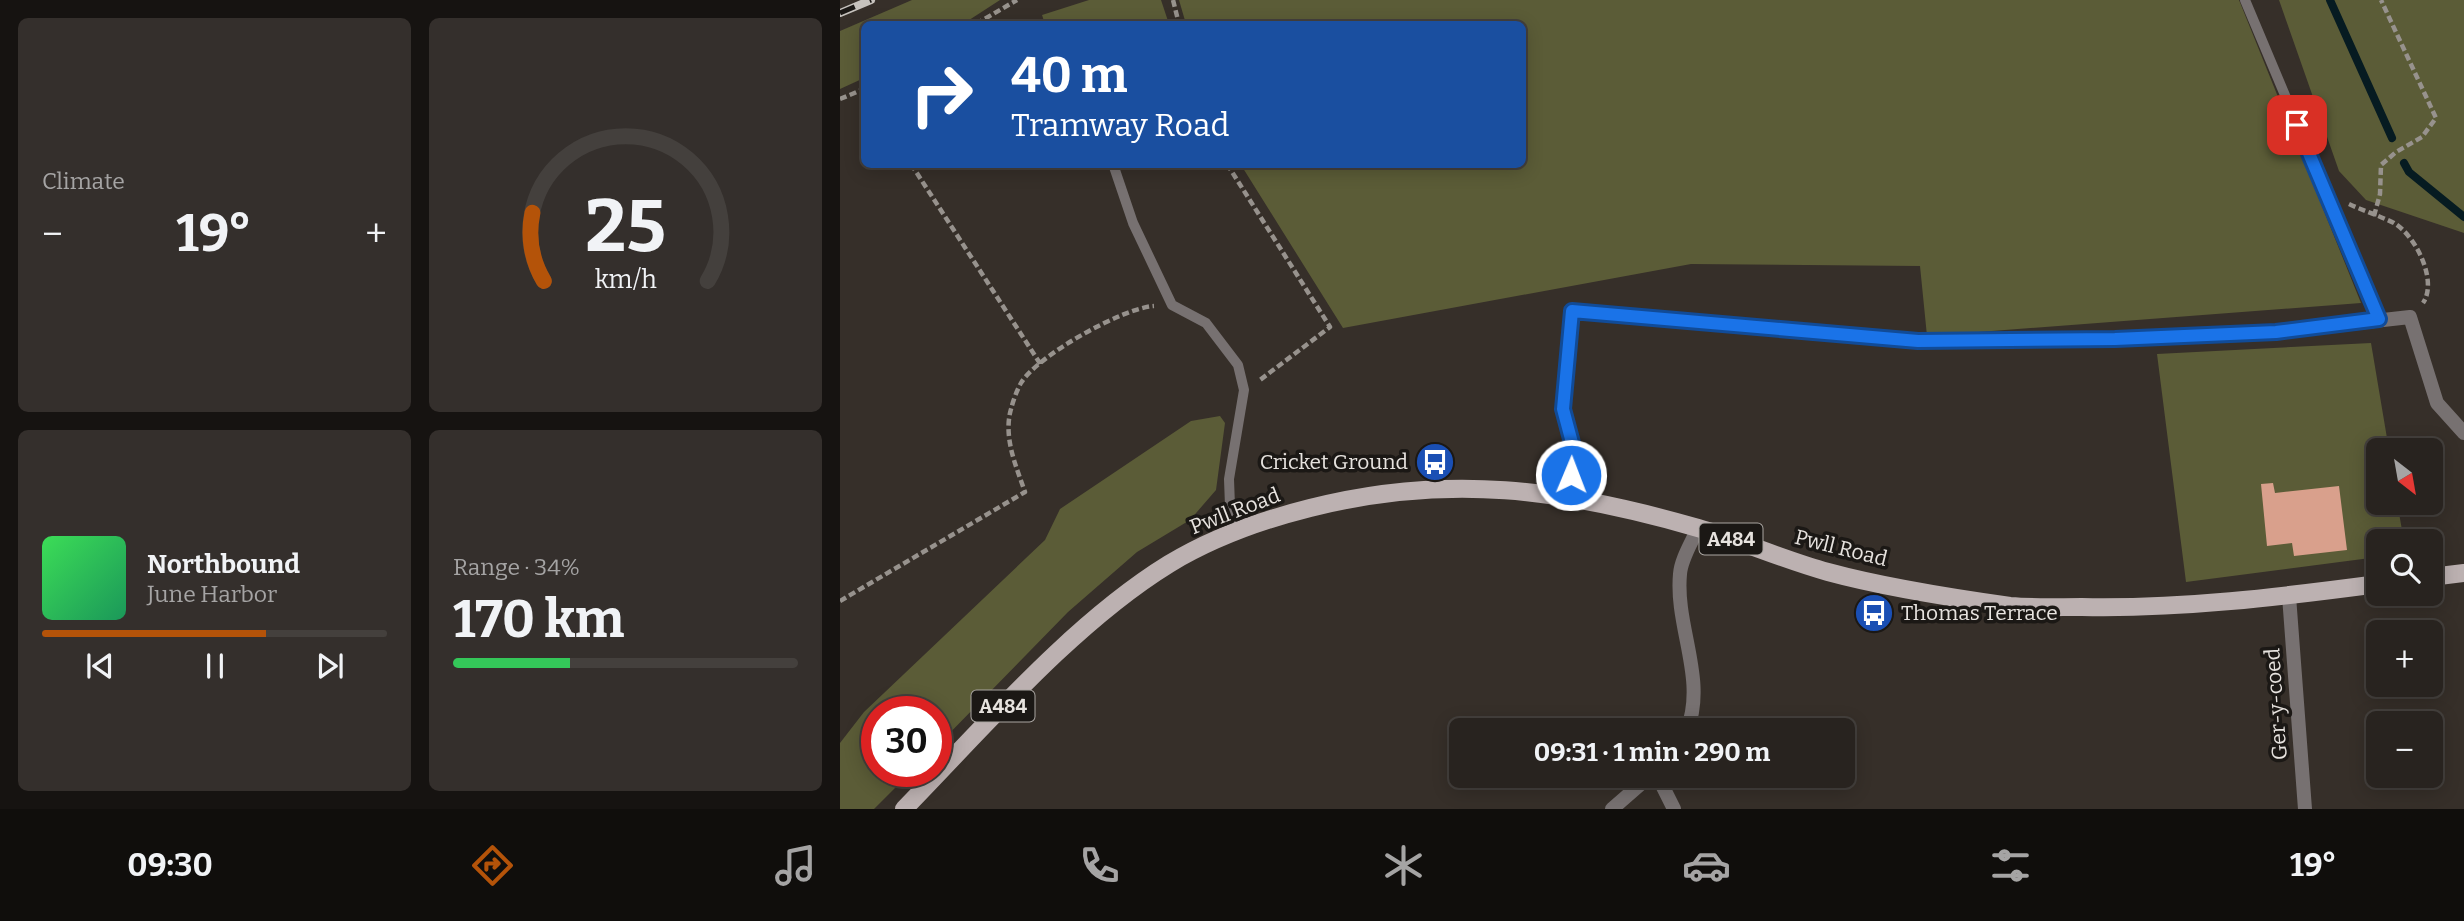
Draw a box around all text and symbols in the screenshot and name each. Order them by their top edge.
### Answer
text: 40 m [1011,46,1128,105]
icon: right [896,49,987,140]
pin [2267,95,2327,155]
text: Tramway Road [1011,106,1229,144]
icon: arrive [2278,106,2316,144]
text: Climate [42,167,125,195]
text: 25 [585,183,666,270]
text: 19° [176,202,252,265]
text: − [42,211,63,257]
text: + [365,211,387,257]
text: km/h [595,265,657,295]
position arrow [1534,438,1608,512]
north arrow [2366,438,2443,514]
map controls [2366,438,2443,788]
bus stop icon: Cricket Ground [1414,441,1456,483]
place label: Cricket Ground [1260,449,1408,475]
street label: Pwll Road [1186,482,1284,540]
road number: A484 [1700,524,1762,554]
street label: Pwll Road [1792,524,1890,572]
button: search [2366,529,2443,606]
text: Northbound [147,549,300,580]
text: Range · 34% [453,553,580,581]
text: June Harbor [147,580,277,608]
text: 170 km [453,588,624,651]
bus stop icon: Thomas Terrace [1853,592,1895,634]
place label: Thomas Terrace [1901,600,2058,626]
button: + [2366,620,2443,697]
icon: previous [81,647,119,685]
icon: pause [196,647,234,685]
icon: next [311,647,349,685]
street label: Ger-y-coed [2259,647,2293,761]
road number: A484 [972,691,1034,722]
speed limit sign: 30 [861,696,952,787]
button: − [2366,711,2443,788]
text: 09:31 · 1 min · 290 m [1534,737,1770,768]
icon: directions [468,841,517,890]
icon: music [771,841,820,890]
icon: phone [1075,841,1124,890]
icon: climate [1379,841,1428,890]
icon: car [1682,841,1731,890]
icon: filters [1986,841,2035,890]
text: 09:30 [127,846,213,884]
text: 19° [2290,846,2337,884]

